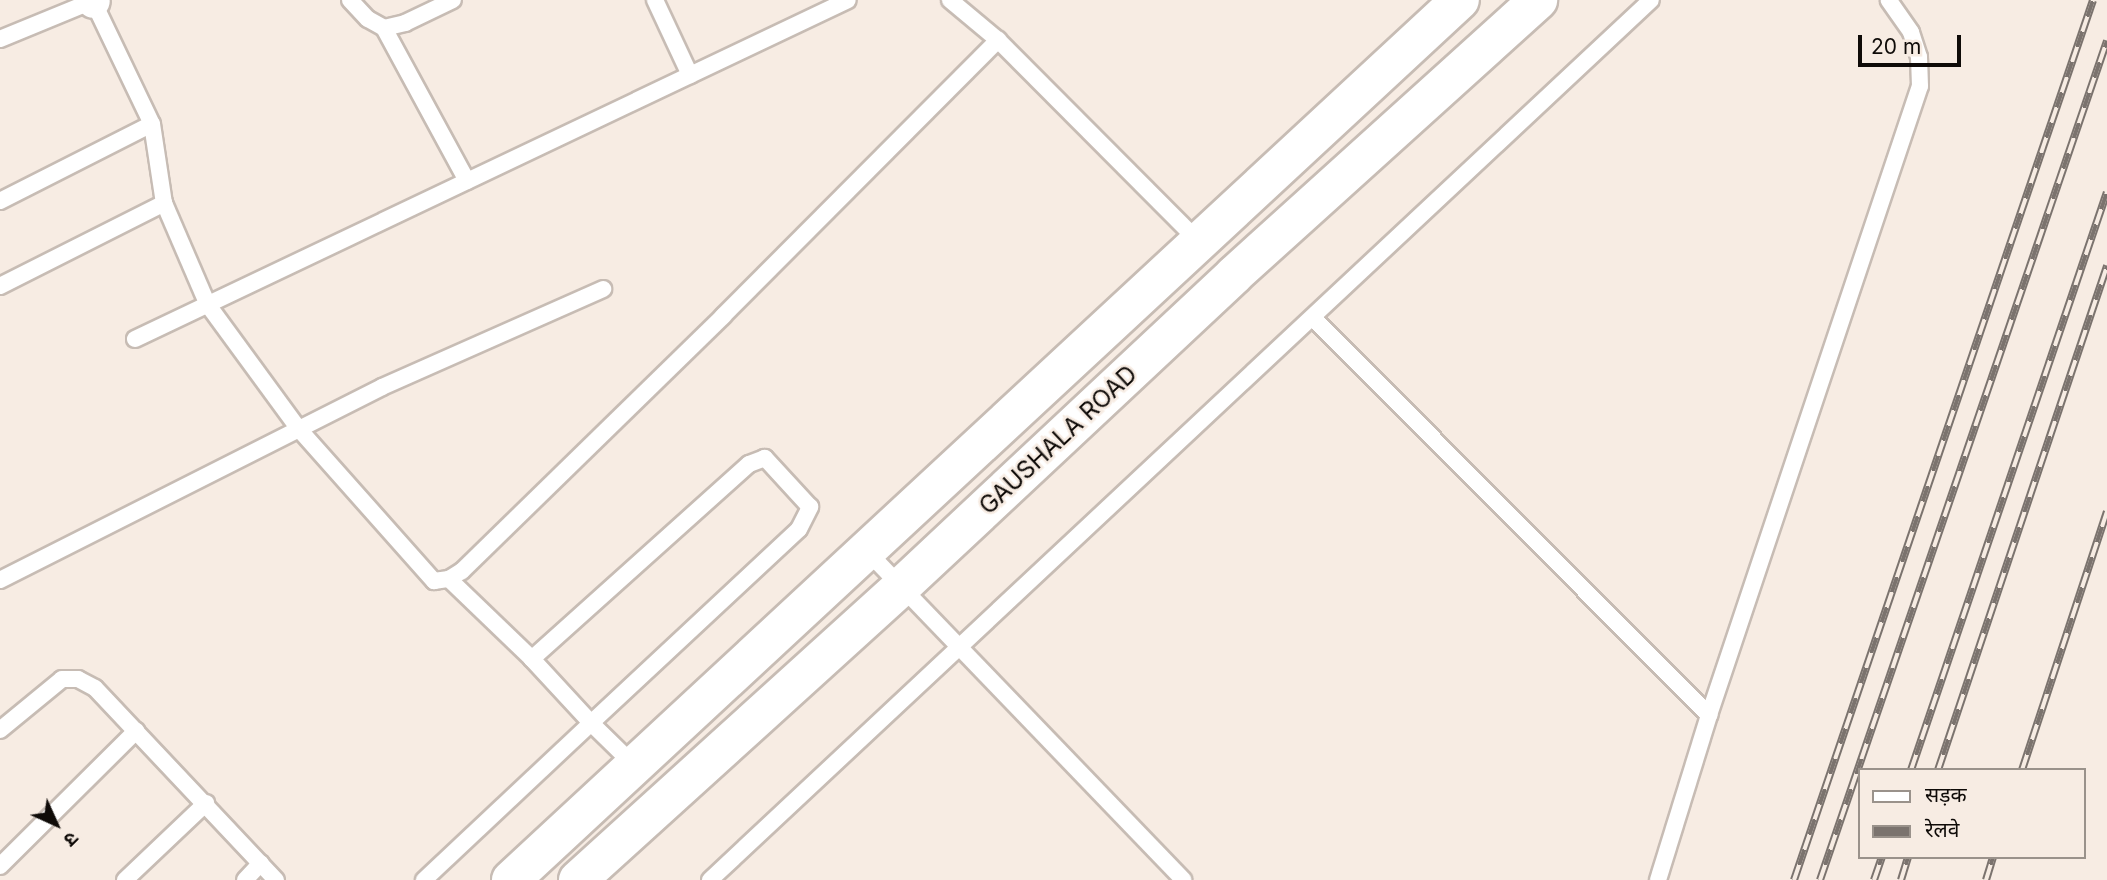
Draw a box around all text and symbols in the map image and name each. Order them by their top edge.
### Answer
scale bar [1862,21,1965,65]
text: 20 m [1871,34,1921,59]
street label: GAUSHALA ROAD [973,360,1143,520]
legend [1858,768,2086,859]
text: सड़क [1925,782,1967,807]
north arrow [21,789,91,859]
text: रेलवे [1925,817,1960,842]
text: उ [59,827,83,851]

